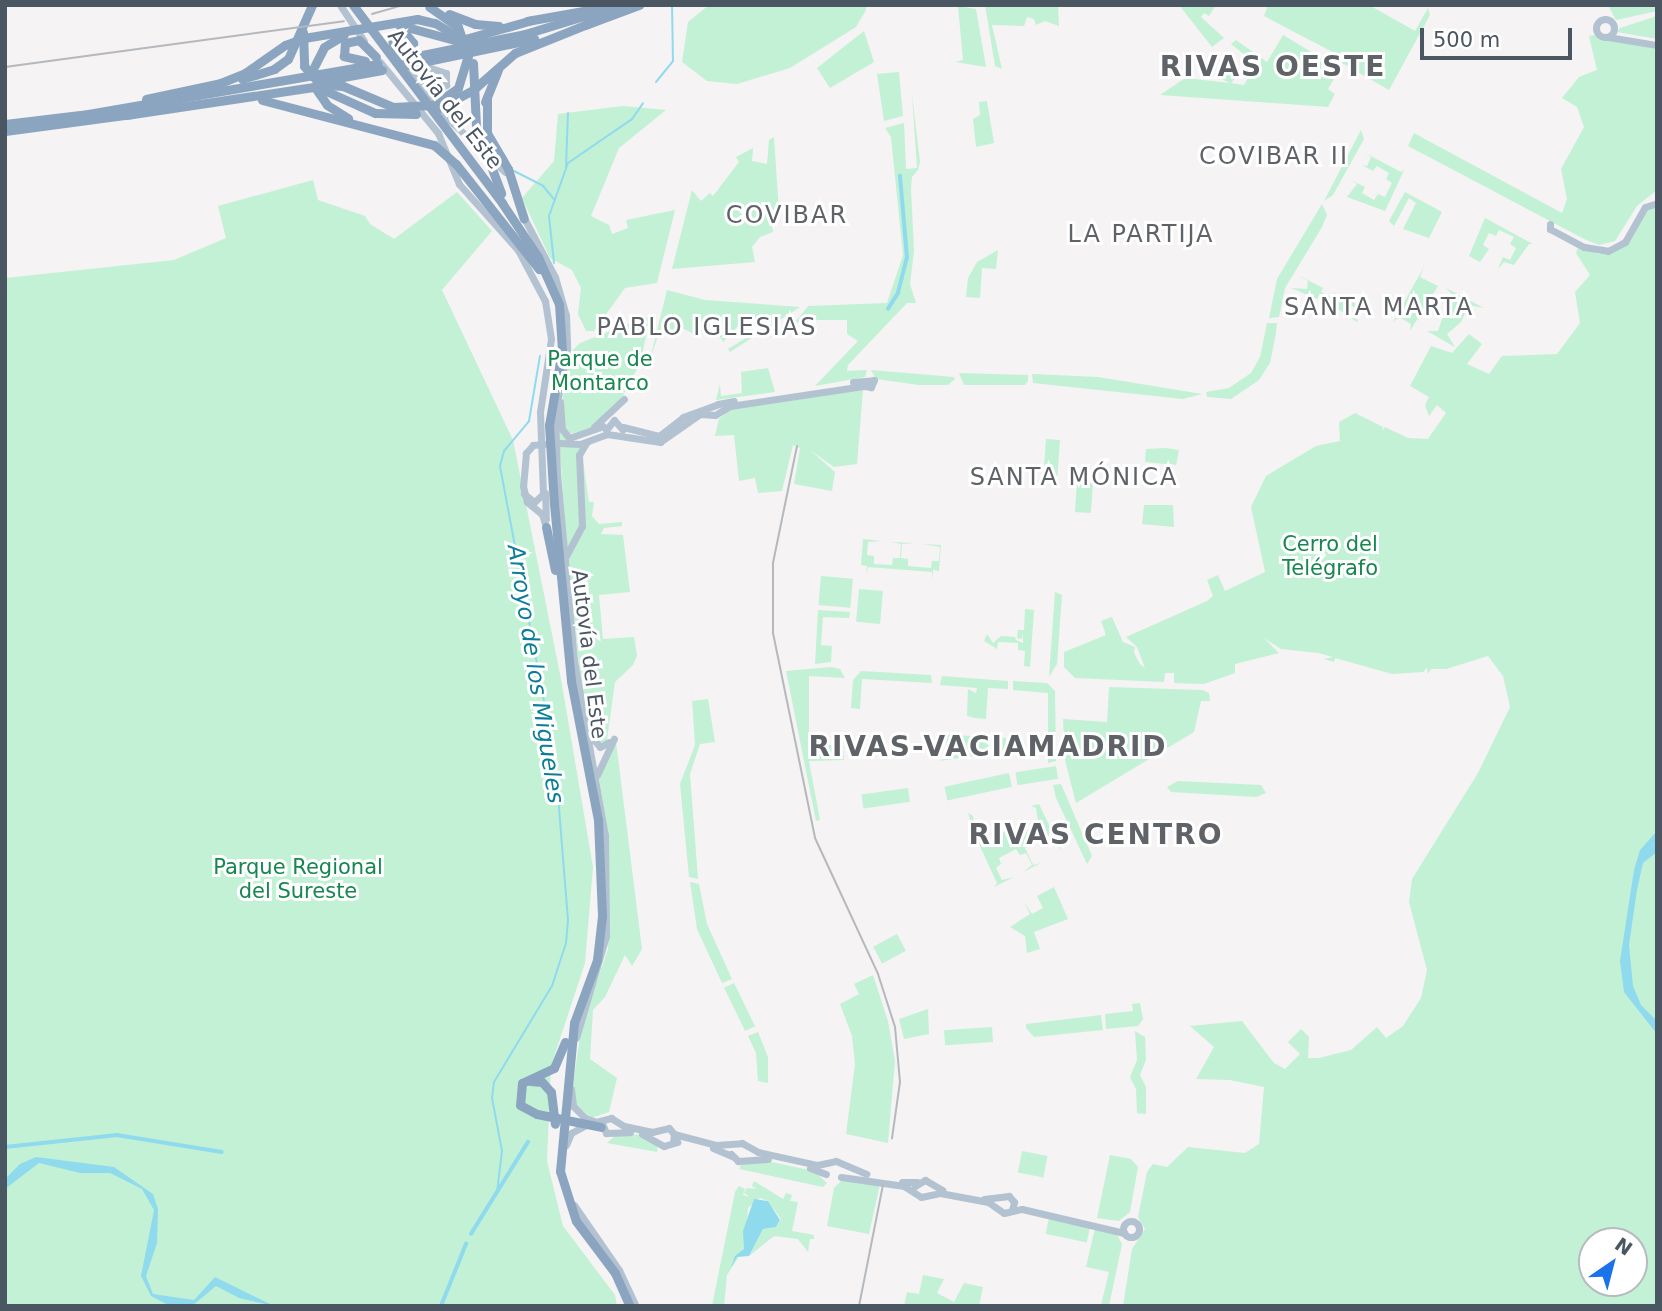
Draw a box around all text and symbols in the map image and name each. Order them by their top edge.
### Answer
scale bar [1424,14,1576,58]
street label: Autovía del Este [383,24,507,174]
text: 500 m [1433,28,1500,52]
district label: RIVAS OESTE [1161,50,1385,84]
district label: COVIBAR II [1200,143,1348,171]
district label: COVIBAR [727,202,847,230]
district label: LA PARTIJA [1069,221,1213,249]
district label: SANTA MARTA [1285,294,1473,322]
district label: PABLO IGLESIAS [598,314,816,342]
park label: Parque de Montarco [547,346,653,396]
district label: SANTA MÓNICA [971,464,1177,492]
park label: Cerro del Telégrafo [1282,531,1378,581]
water label: Arroyo de los Migueles [502,543,570,805]
street label: Autovía del Este [566,568,612,740]
district label: RIVAS-VACIAMADRID [811,730,1165,764]
district label: RIVAS CENTRO [970,818,1222,852]
park label: Parque Regional del Sureste [213,854,383,904]
north arrow [1578,1227,1648,1297]
text: N [1611,1233,1637,1260]

